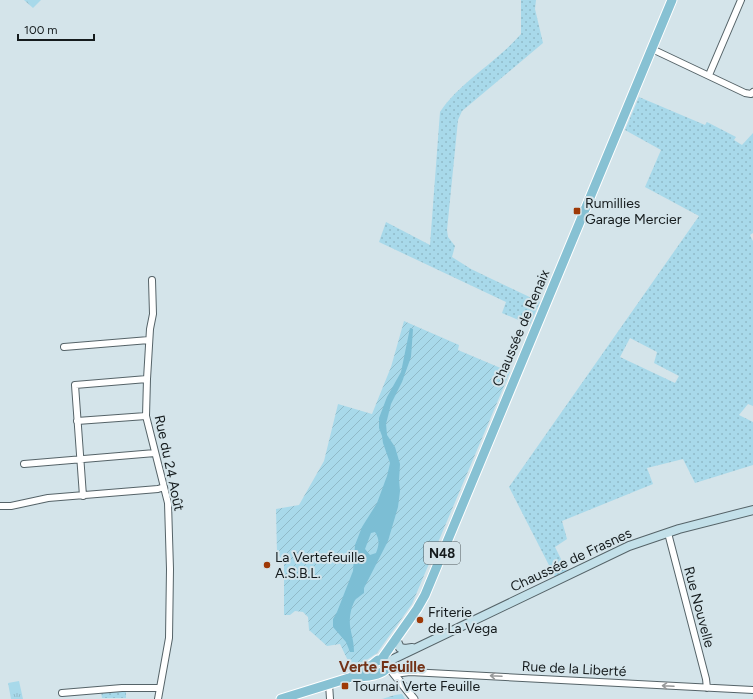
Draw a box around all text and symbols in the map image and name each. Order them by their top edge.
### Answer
scale bar [18,16,94,42]
text: 100 m [24,23,58,37]
place label: Rumillies Garage Mercier [585,195,682,228]
marker: Rumillies Garage Mercier [572,206,582,216]
street label: Chaussée de Renaix [489,267,553,389]
street label: Rue du 24 Août [151,413,187,513]
street label: Chaussée de Frasnes [508,524,634,596]
road number: N48 [424,542,460,564]
place label: La Vertefeuille A.S.B.L. [275,549,365,582]
marker: La Vertefeuille A.S.B.L. [262,560,272,570]
street label: Rue Nouvelle [680,565,718,650]
place label: Friterie de La Vega [428,604,497,637]
marker: Friterie de La Vega [415,615,425,625]
district label: Verte Feuille [339,658,426,676]
street label: Rue de la Liberté [521,658,627,680]
one-way arrow [490,673,503,680]
place label: Tournai Verte Feuille [353,678,480,695]
marker: Tournai Verte Feuille [340,681,350,691]
one-way arrow [662,682,675,689]

